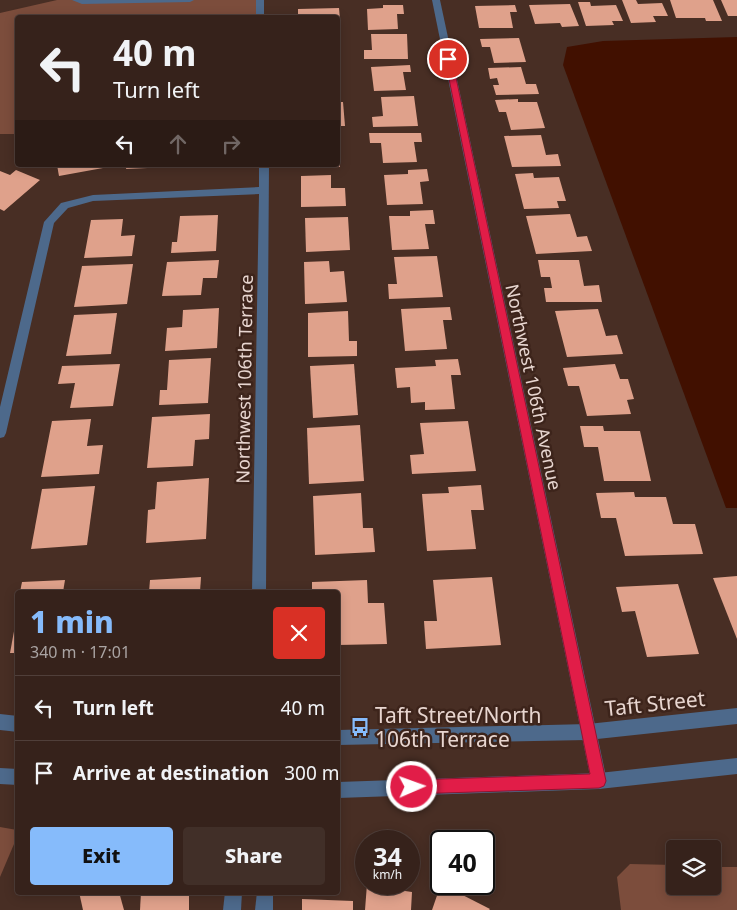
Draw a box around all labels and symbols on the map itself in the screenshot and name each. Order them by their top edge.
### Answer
pin [427,38,469,80]
street label: Northwest 106th Terrace [230,274,258,484]
street label: Northwest 106th Avenue [500,282,568,492]
street label: Taft Street [603,684,707,722]
place label: Taft Street/North 106th Terrace [375,701,541,753]
bus stop icon: Taft Street/North 106th Terrace [349,716,371,738]
position arrow [385,760,437,812]
speed limit sign: 40 [430,830,495,895]

